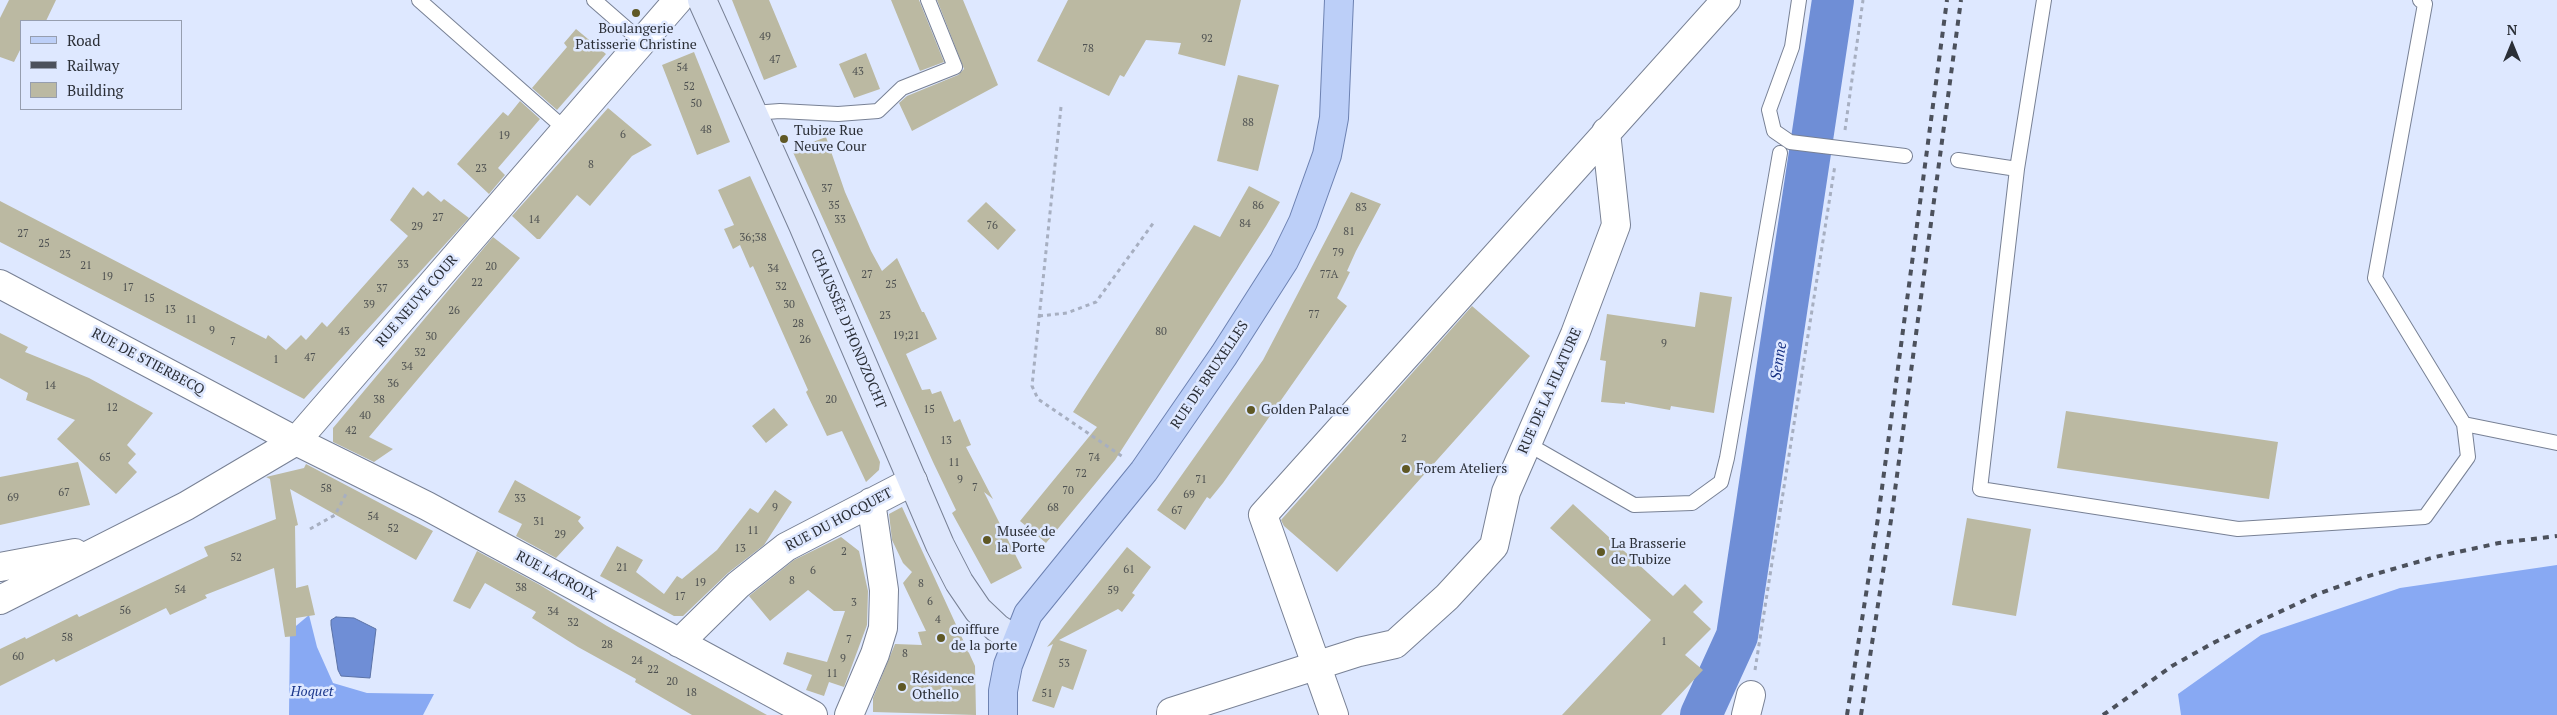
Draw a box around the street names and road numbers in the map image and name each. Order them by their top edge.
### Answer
street label: CHAUSSÉE D'HONDZOCHT [807,246,889,412]
street label: RUE NEUVE COUR [373,252,461,350]
street label: RUE DE BRUXELLES [1168,318,1252,432]
street label: RUE DE STIERBECQ [89,325,207,399]
street label: RUE DE LA FILATURE [1515,326,1585,456]
street label: RUE DU HOCQUET [783,485,895,555]
street label: RUE LACROIX [513,548,599,604]

